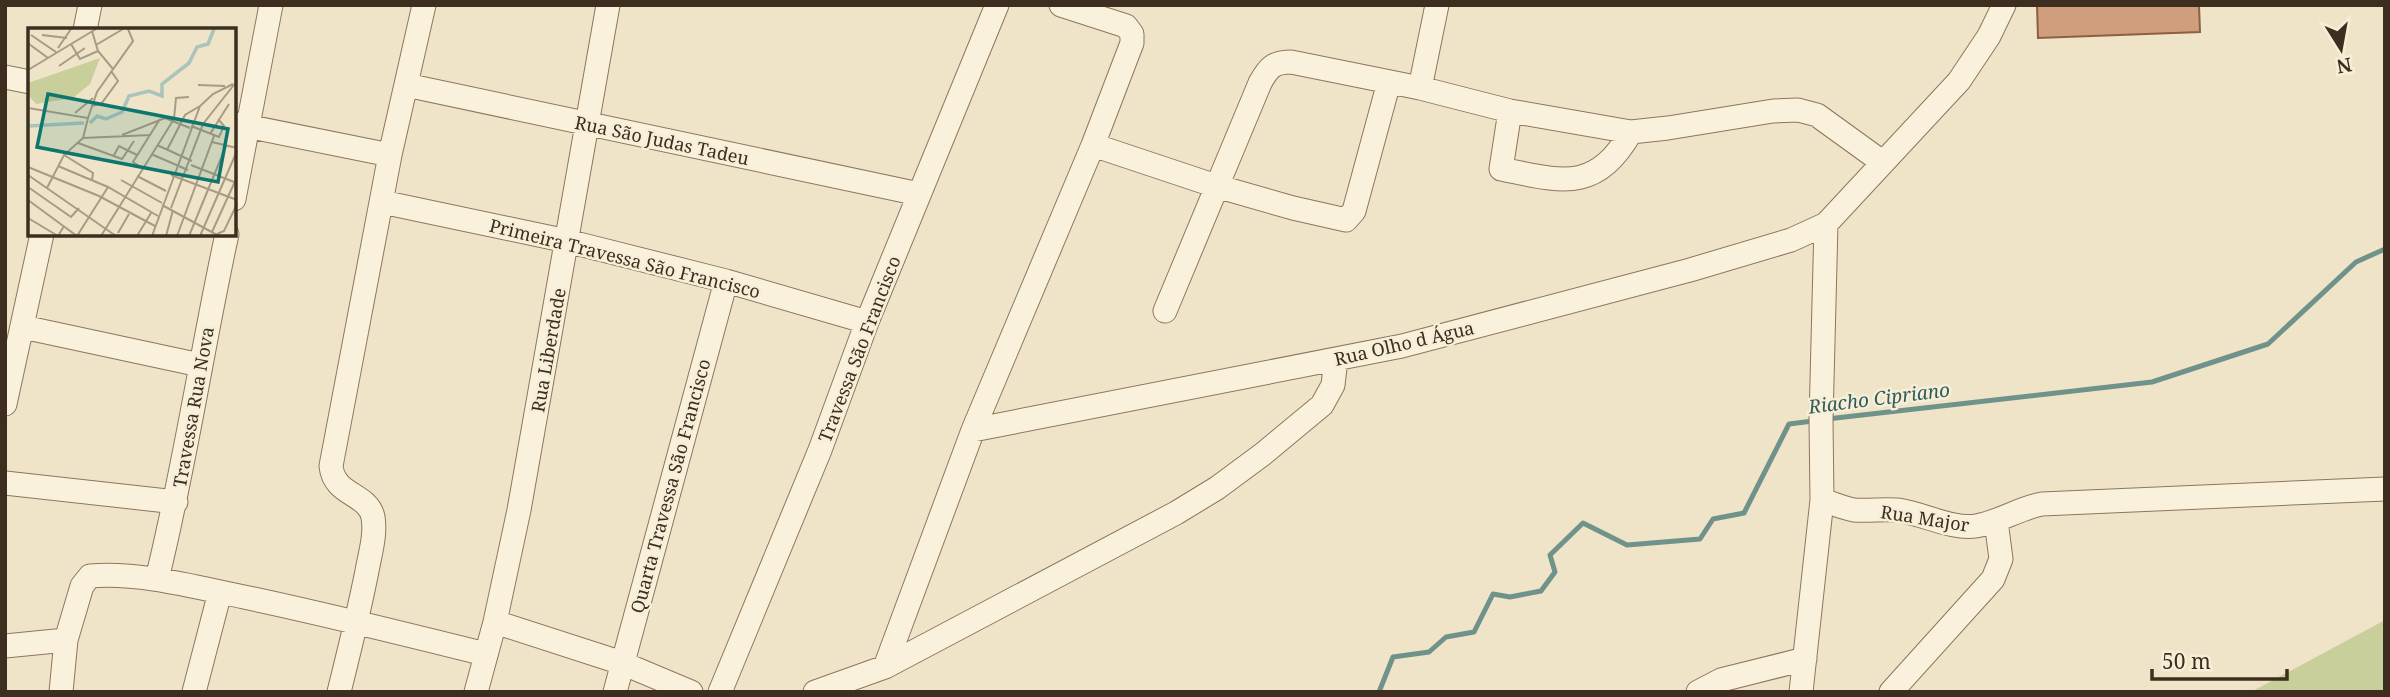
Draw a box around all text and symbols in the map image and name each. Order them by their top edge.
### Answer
north arrow [2306,14,2376,84]
inset map [28,28,236,236]
text: N [2334,51,2354,80]
street label: Rua São Judas Tadeu [573,110,752,170]
street label: Primeira Travessa São Francisco [487,213,763,303]
street label: Travessa São Francisco [812,252,906,446]
street label: Rua Liberdade [525,286,571,414]
street label: Rua Olho d Água [1332,315,1476,371]
street label: Travessa Rua Nova [167,325,219,489]
street label: Quarta Travessa São Francisco [624,356,716,616]
water label: Riacho Cipriano [1806,376,1951,420]
street label: Rua Major [1879,499,1972,537]
scale bar [2152,638,2287,682]
text: 50 m [2162,647,2211,675]

